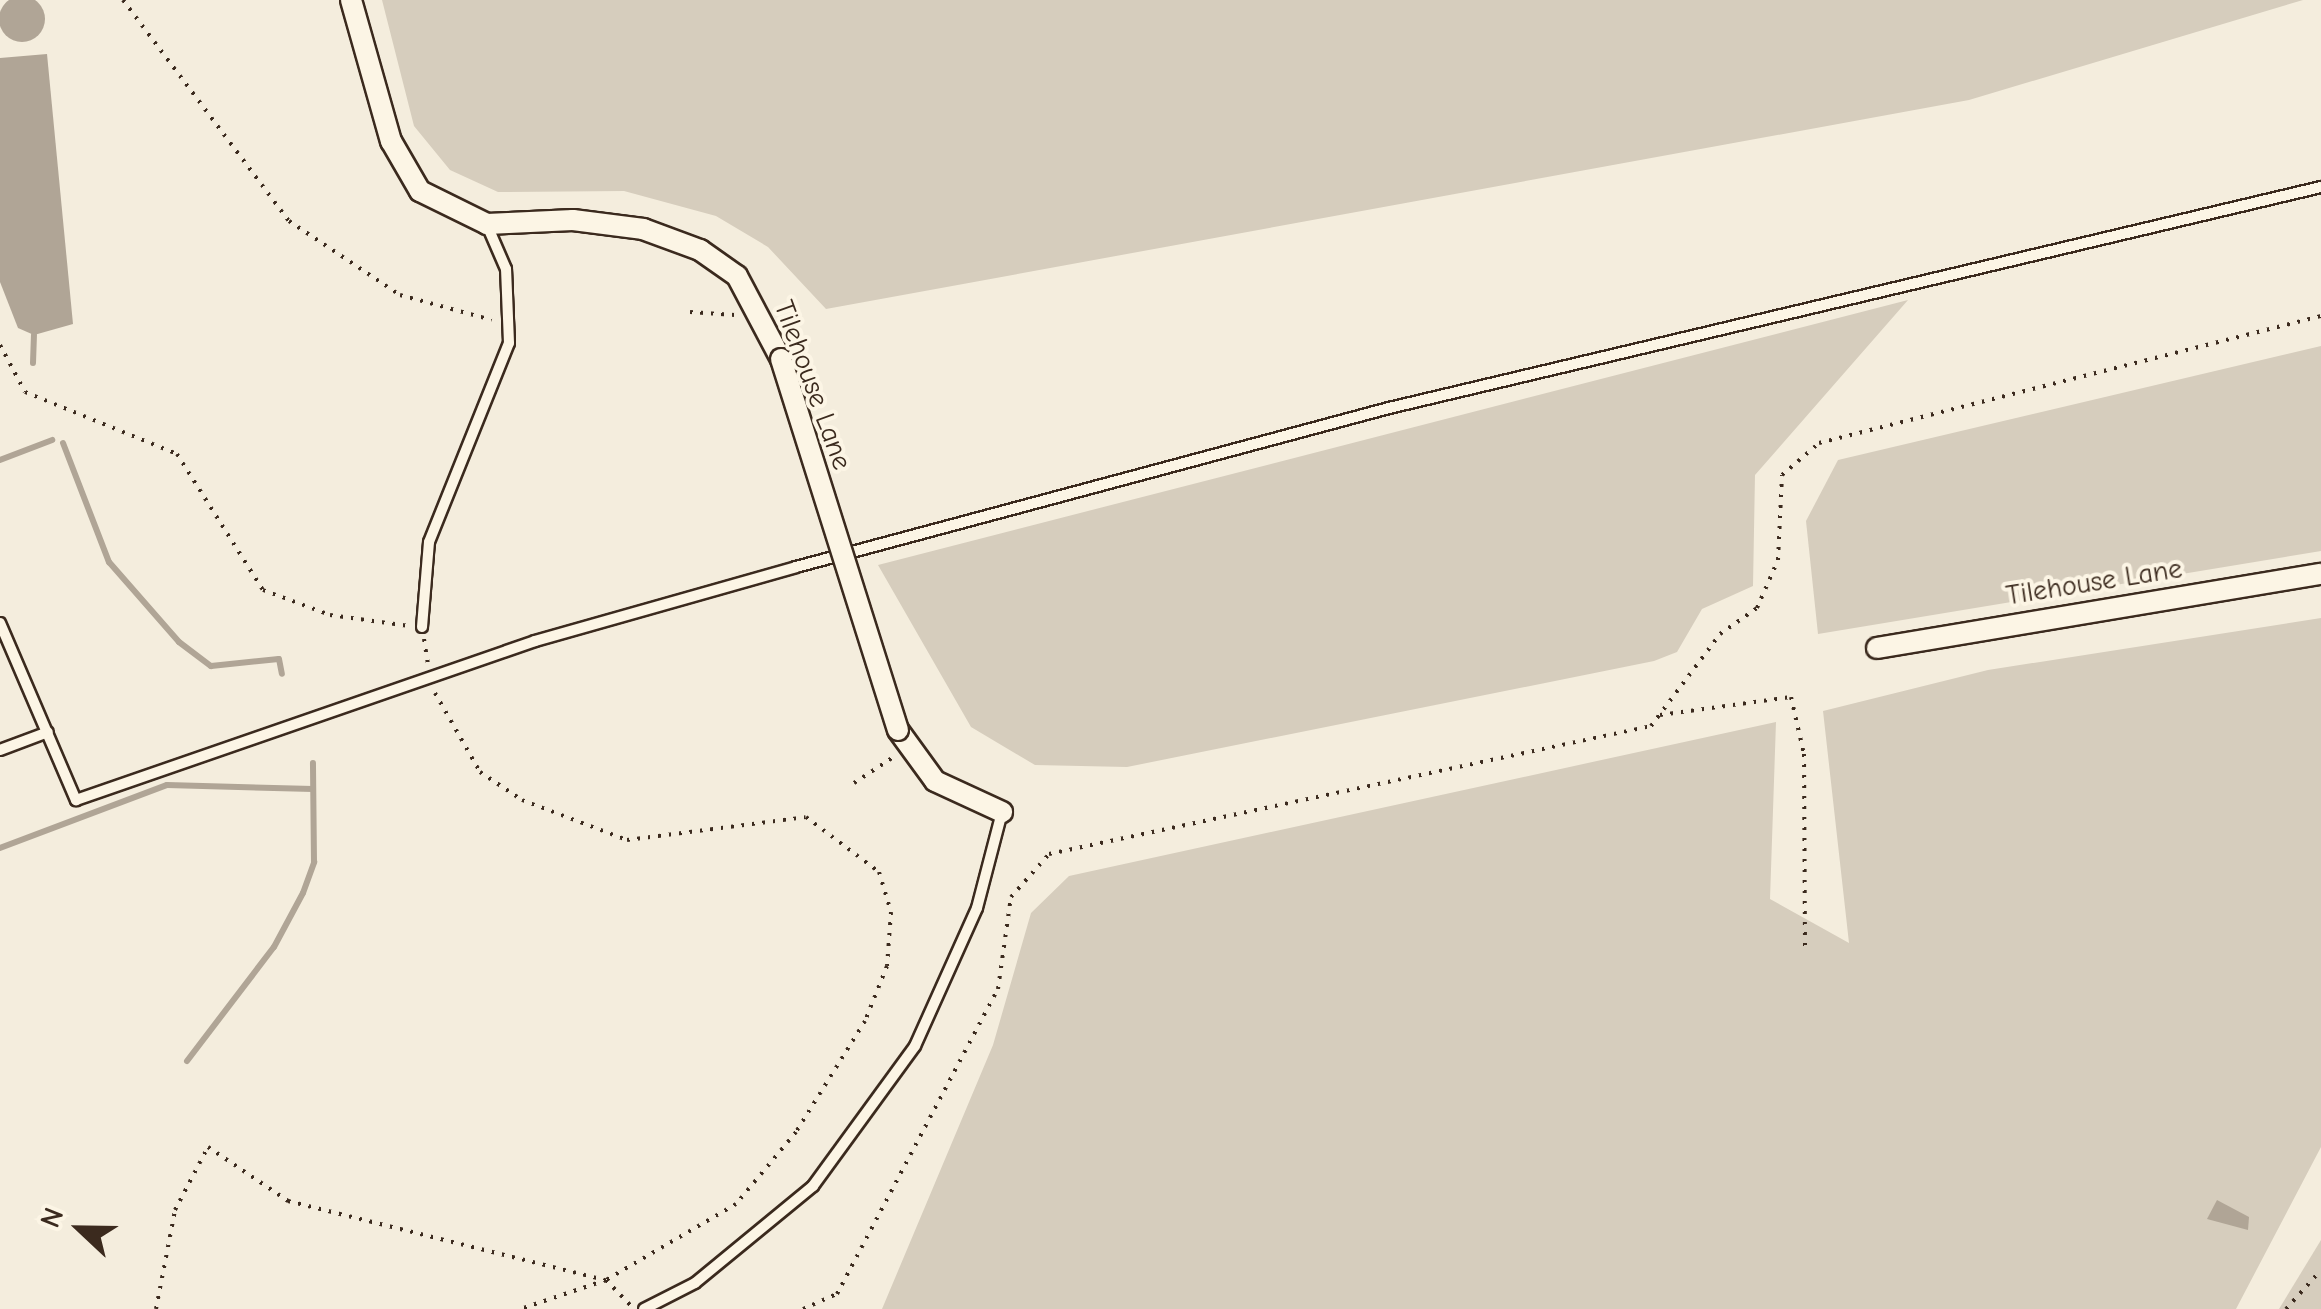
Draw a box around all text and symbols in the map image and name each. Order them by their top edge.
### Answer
street label: Tilehouse Lane [767,296,859,474]
street label: Tilehouse Lane [2004,552,2184,612]
north arrow [30,1179,130,1279]
text: N [34,1203,70,1232]

